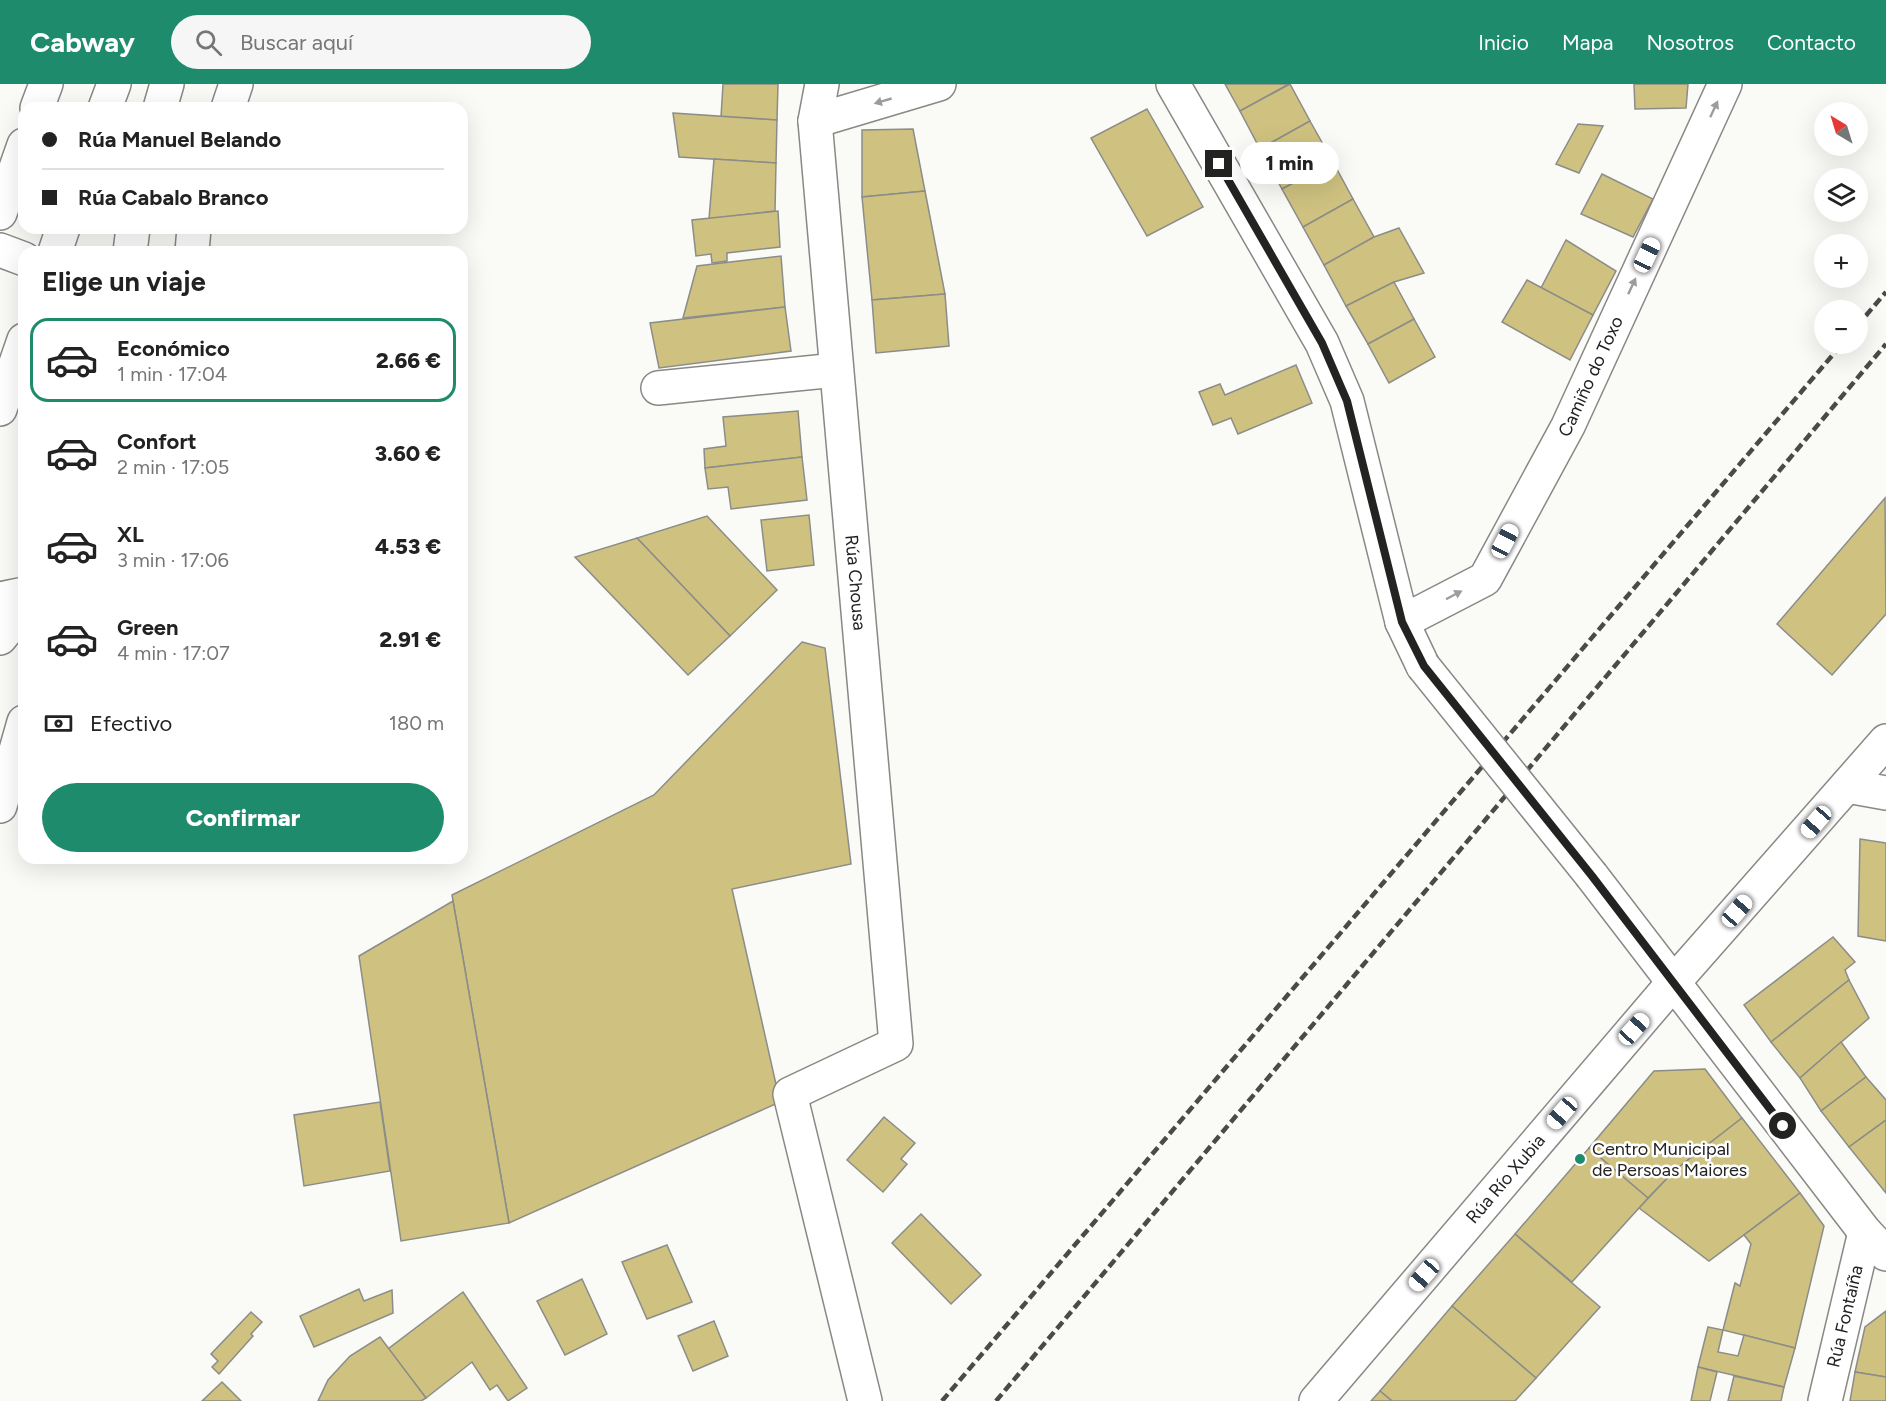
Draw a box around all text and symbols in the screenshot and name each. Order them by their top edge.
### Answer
search box [171,15,591,69]
text: Cabway [30,25,135,59]
icon: search [192,26,225,59]
text: Buscar aquí [240,29,353,56]
text: Inicio [1478,30,1529,55]
text: Mapa [1562,30,1614,55]
text: Nosotros [1647,30,1734,55]
text: Contacto [1767,30,1856,55]
one-way arrow [874,97,892,106]
one-way arrow [1709,100,1718,117]
north arrow [1814,102,1868,156]
map controls [1814,102,1868,354]
text: Rúa Manuel Belando [78,126,281,153]
callout: 1 min [1240,143,1339,185]
route end [1205,150,1232,177]
text: 1 min [1266,151,1313,175]
button: layers [1814,168,1868,222]
text: Rúa Cabalo Branco [78,184,268,211]
button: + [1814,234,1868,288]
car [1631,235,1663,275]
text: Elige un viaje [42,265,206,298]
one-way arrow [1628,277,1638,295]
button: − [1814,300,1868,354]
street label: Camiño do Toxo [1553,313,1628,441]
icon: car [45,333,99,387]
text: Económico [117,335,230,362]
text: 2.66 € [376,347,441,374]
text: 1 min · 17:04 [117,362,227,386]
icon: car [45,426,99,480]
text: Confort [117,428,197,455]
text: 3.60 € [375,440,441,467]
text: 2 min · 17:05 [117,455,229,479]
icon: car [45,519,99,573]
text: XL [117,521,144,548]
car [1489,521,1521,561]
text: 4.53 € [375,533,441,560]
street label: Rúa Chousa [840,534,871,631]
text: 3 min · 17:06 [117,548,229,572]
one-way arrow [1446,590,1463,600]
icon: car [45,612,99,666]
text: Green [117,614,179,641]
text: 2.91 € [379,626,441,653]
text: 4 min · 17:07 [117,641,230,665]
icon: cash [42,707,75,740]
text: Efectivo [90,710,172,737]
text: 180 m [389,711,444,735]
button: Confirmar [42,783,444,852]
car [1797,803,1835,841]
car [1718,892,1756,930]
car [1615,1010,1653,1048]
car [1543,1094,1581,1132]
route start [1769,1112,1796,1139]
street label: Rúa Río Xubia [1461,1130,1550,1228]
place label: Centro Municipal de Persoas Maiores [1592,1138,1747,1181]
marker: Centro Municipal de Persoas Maiores [1573,1152,1587,1166]
car [1405,1256,1443,1294]
street label: Rúa Fontaíña [1822,1263,1868,1370]

